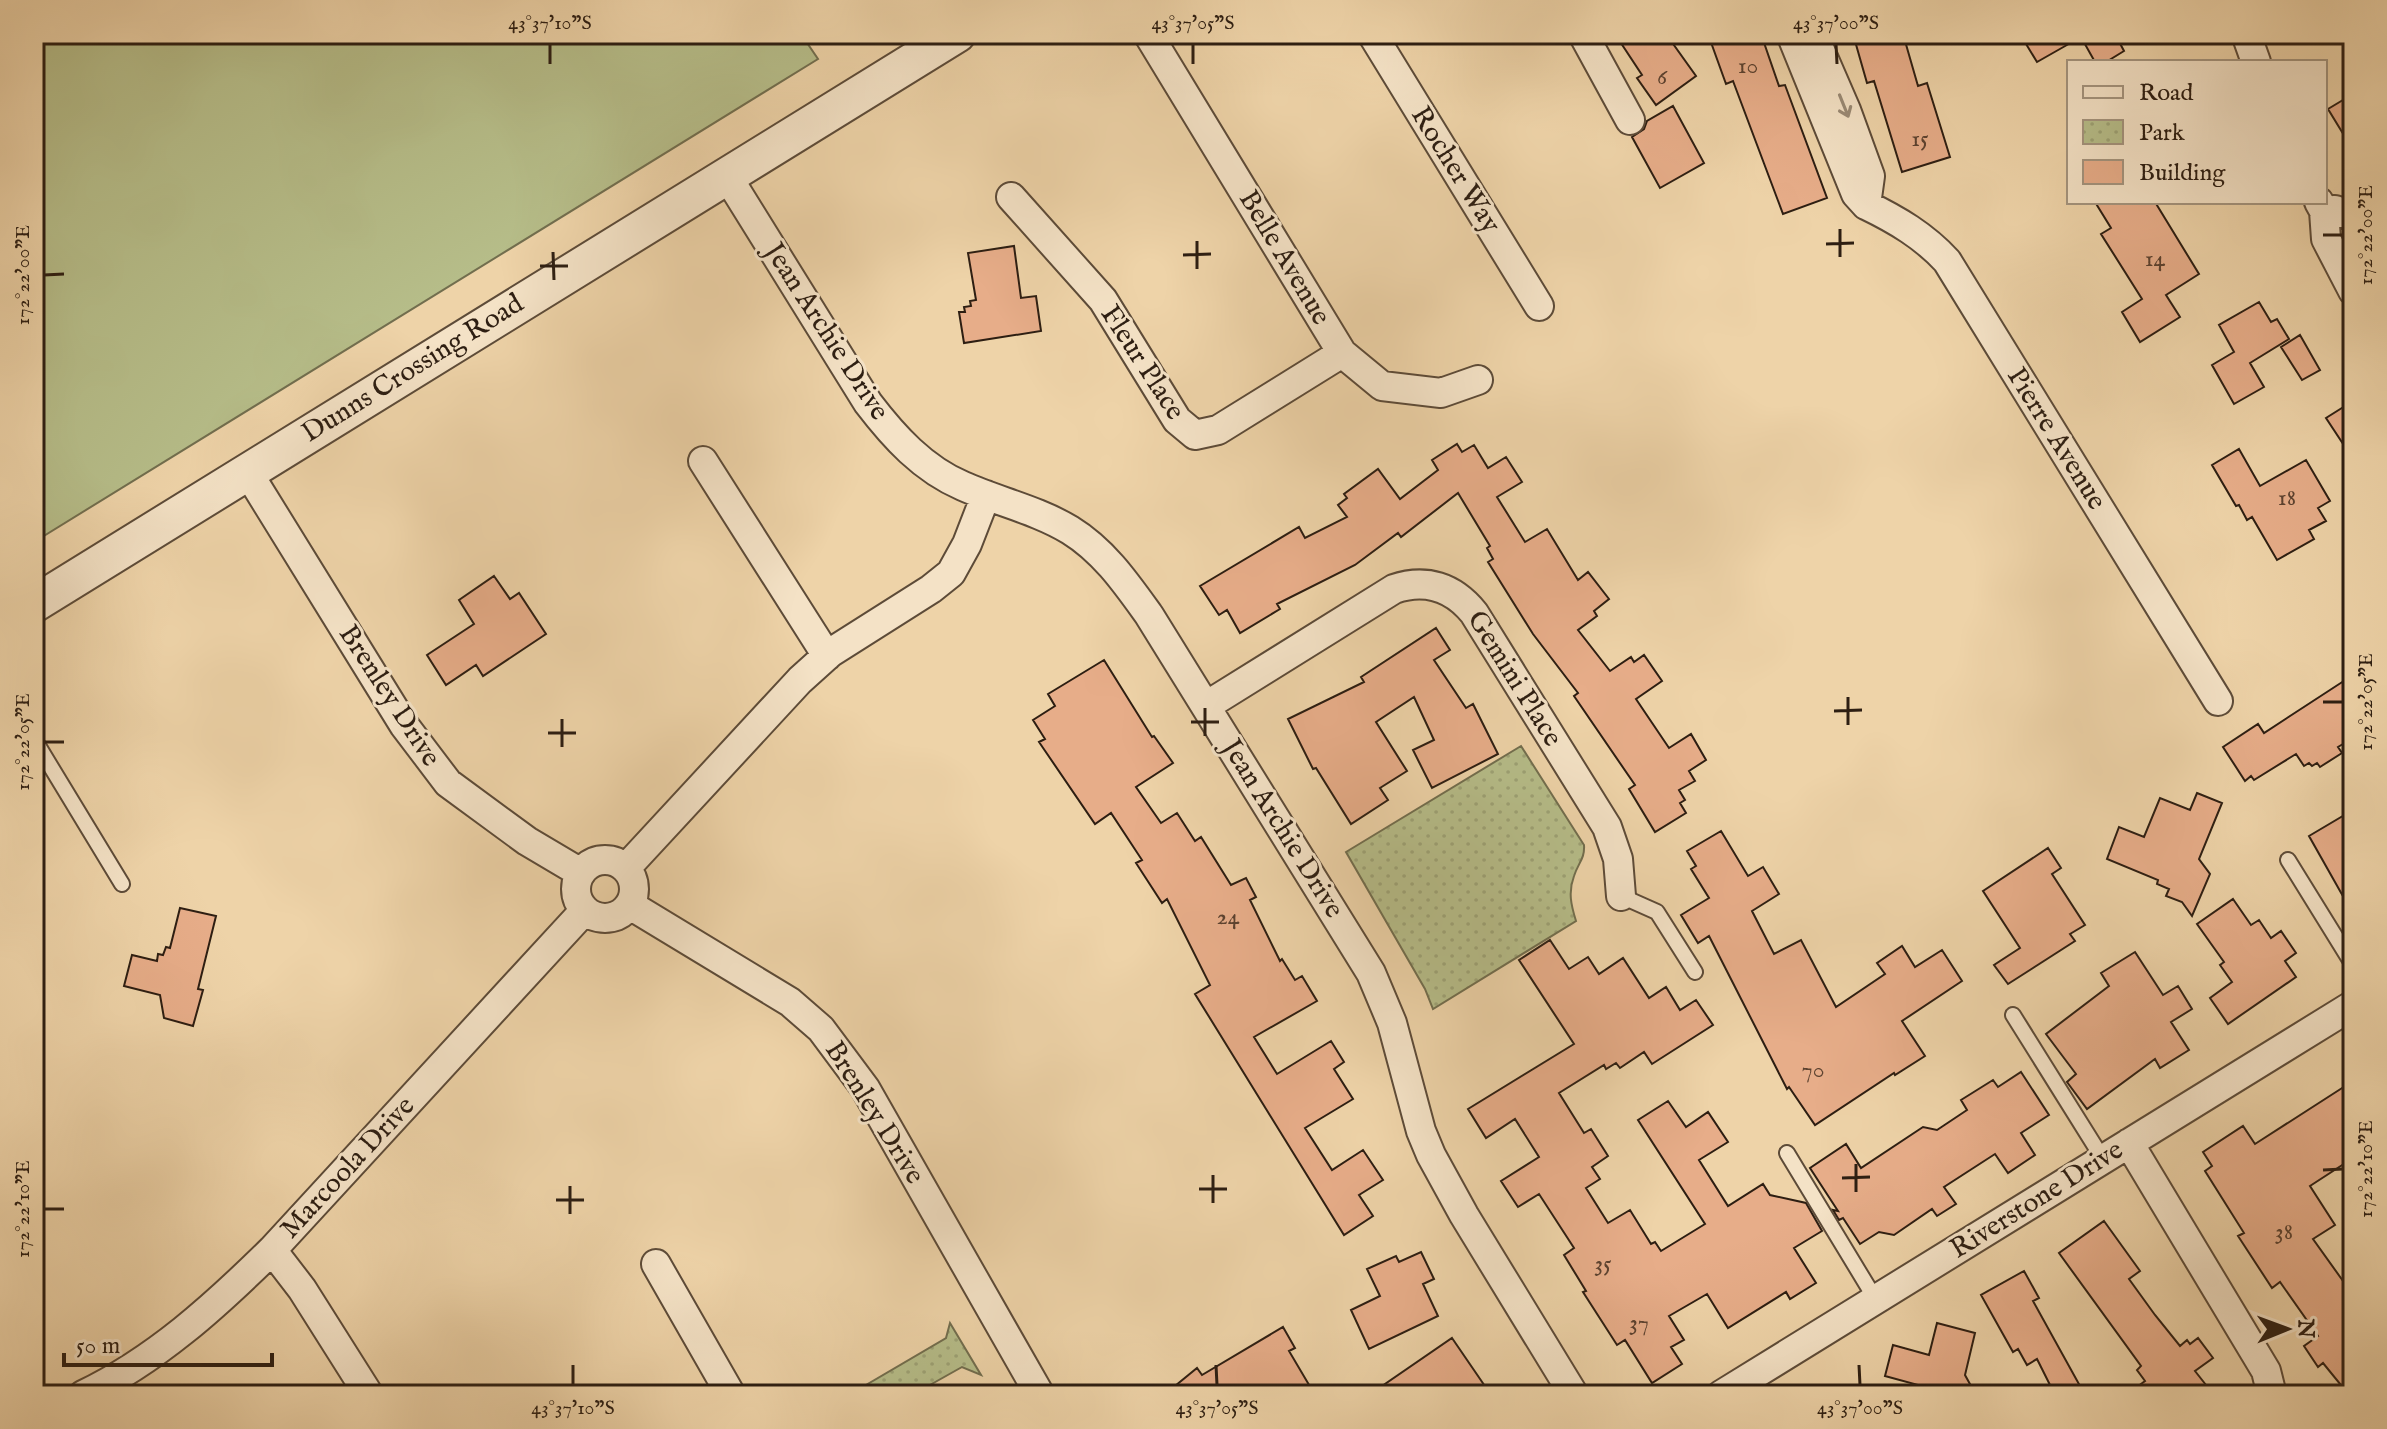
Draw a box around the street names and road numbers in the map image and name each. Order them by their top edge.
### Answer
street label: Rocher Way [1402,100,1508,240]
street label: Belle Avenue [1230,184,1338,332]
street label: Jean Archie Drive [754,234,896,427]
street label: Dunns Crossing Road [296,287,530,451]
street label: Fleur Place [1092,299,1192,427]
street label: Pierre Avenue [1998,361,2114,517]
street label: Gemini Place [1458,605,1570,754]
street label: Brenley Drive [330,619,448,774]
street label: Jean Archie Drive [1211,731,1351,925]
street label: Brenley Drive [816,1035,932,1191]
street label: Marcoola Drive [273,1089,423,1246]
street label: Riverstone Drive [1944,1133,2130,1267]

